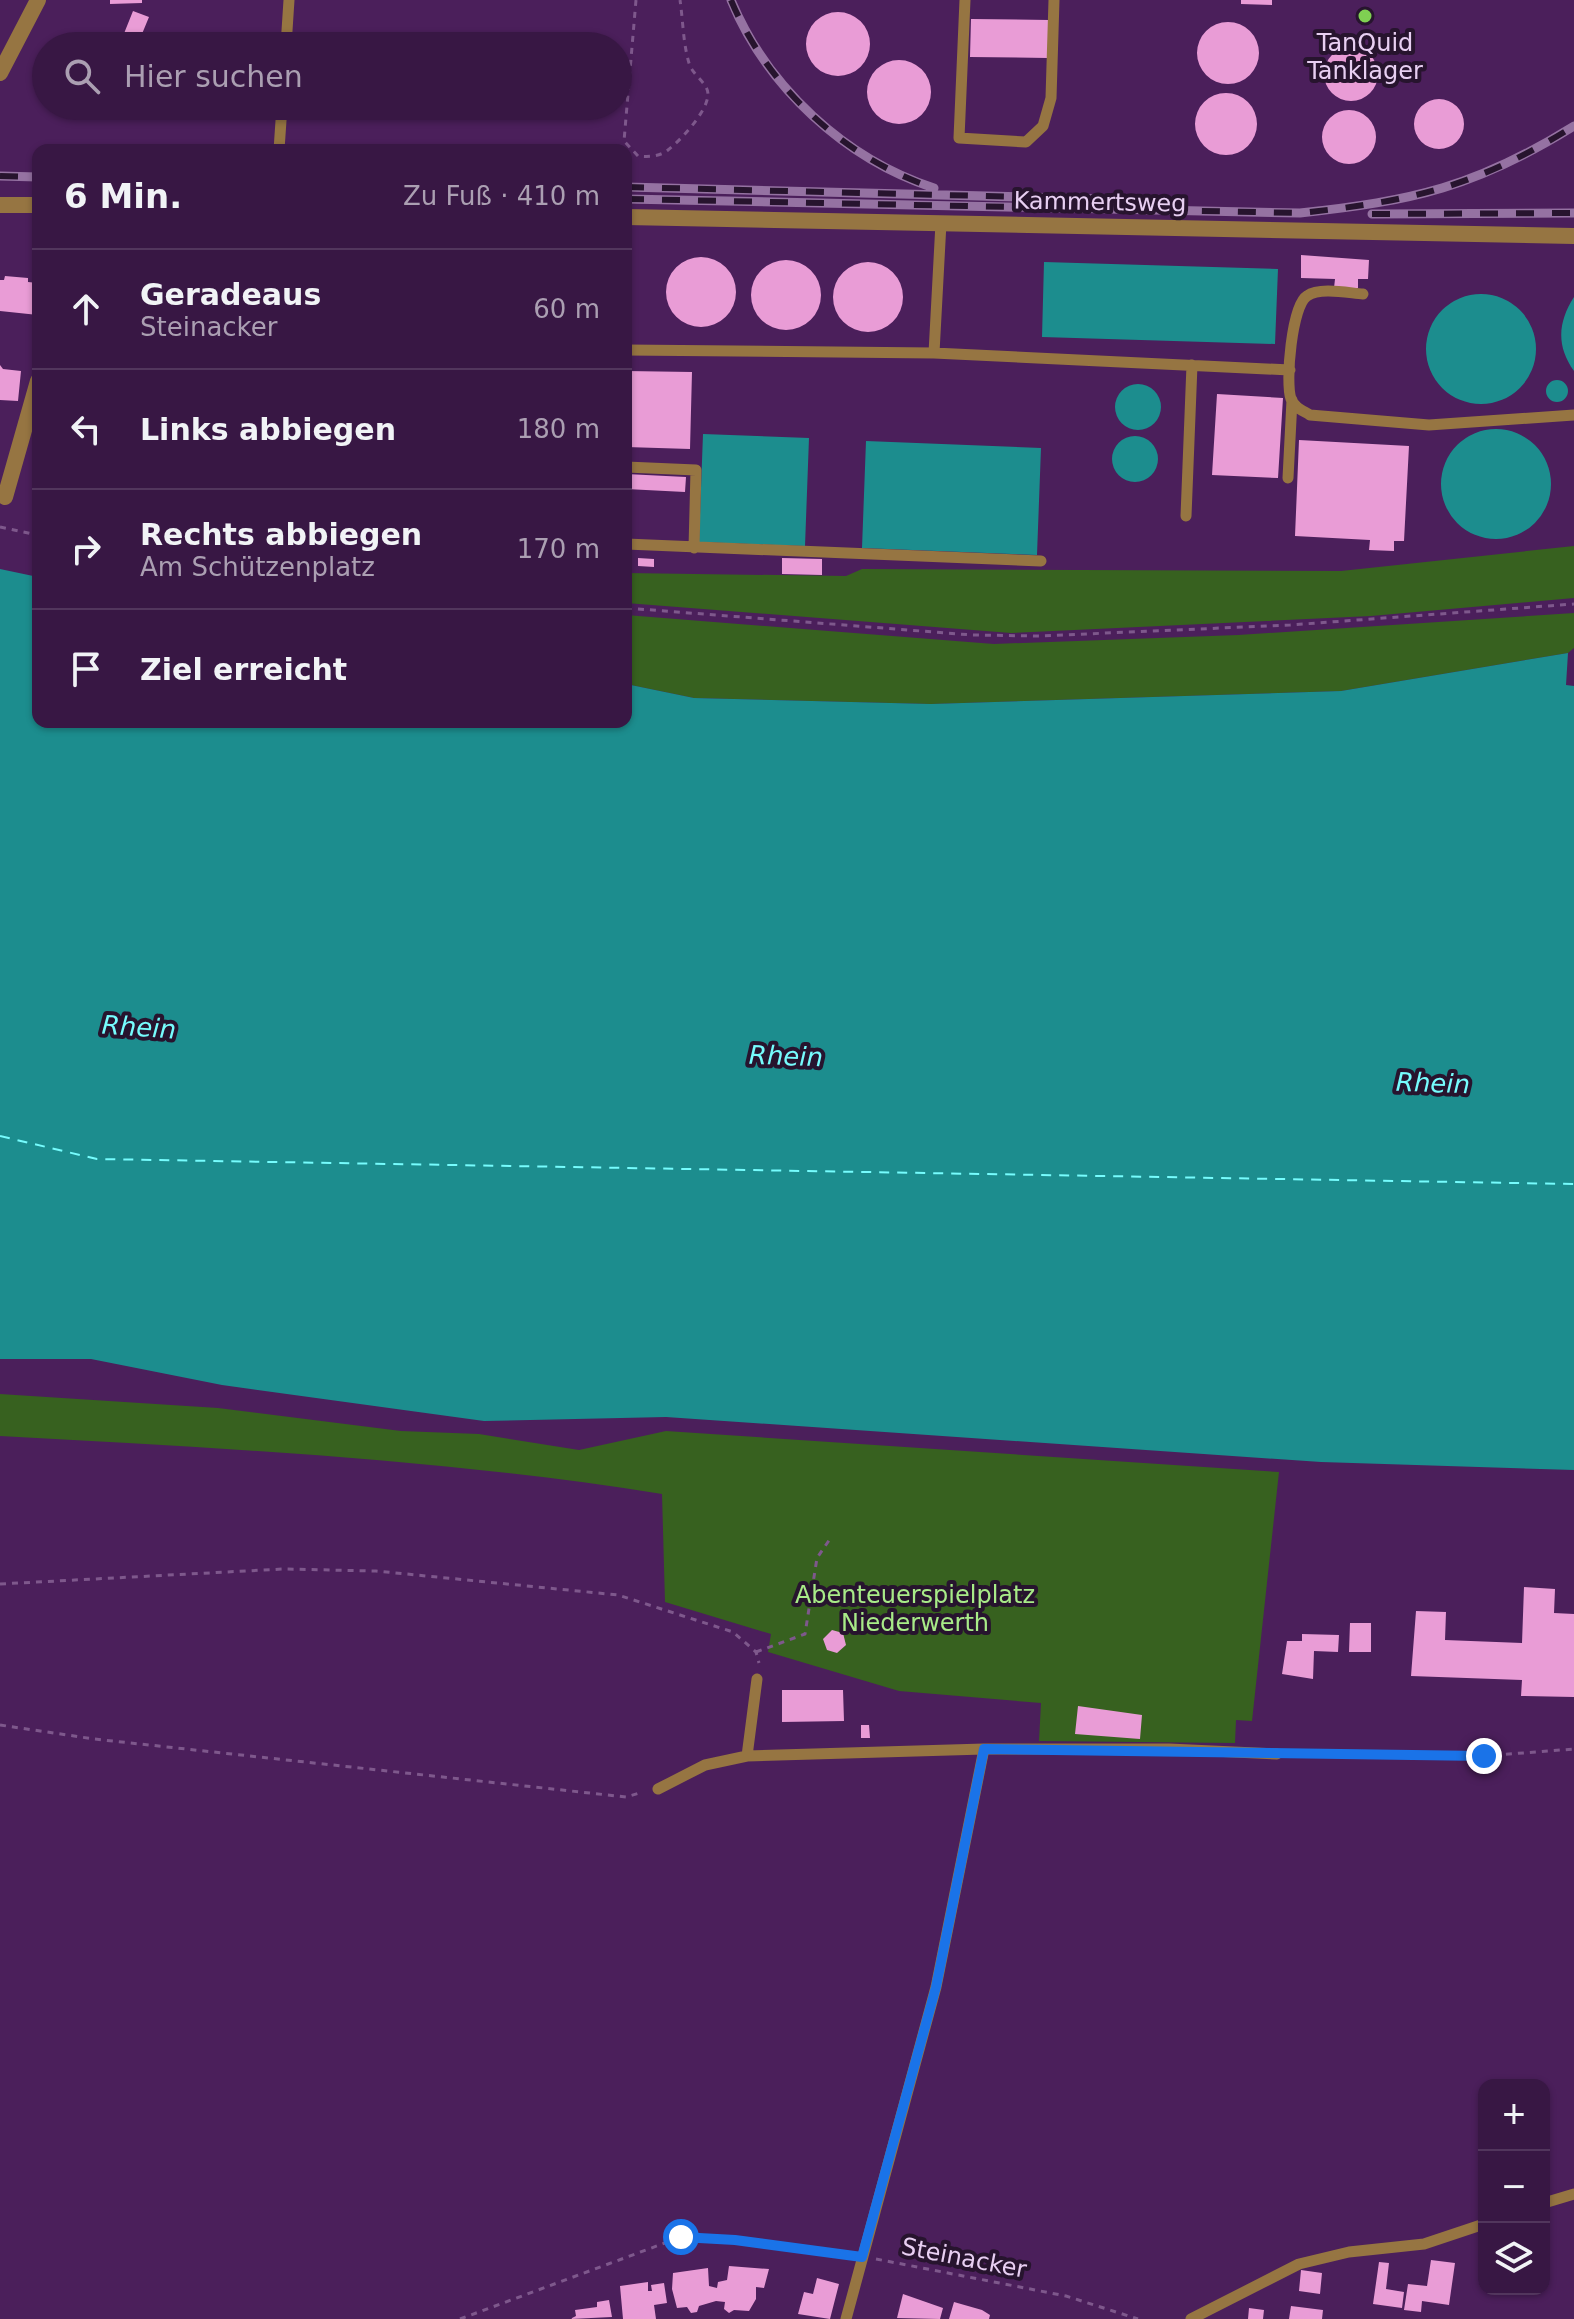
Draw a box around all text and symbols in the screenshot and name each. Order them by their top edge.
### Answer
marker: TanQuid Tanklager [1356,7,1374,25]
place label: TanQuid Tanklager [1306,29,1423,85]
search box [32,32,632,120]
icon: search [60,54,104,98]
text: Hier suchen [124,59,303,94]
text: 6 Min. [64,176,182,216]
text: Zu Fuß · 410 m [403,181,600,211]
street label: Kammertsweg [1013,186,1187,218]
text: Geradeaus [140,277,321,312]
icon: ahead [64,287,108,331]
text: 60 m [533,294,600,324]
text: Steinacker [140,312,277,342]
icon: left [64,407,108,451]
text: Links abbiegen [140,412,396,447]
text: 180 m [517,414,600,444]
text: Rechts abbiegen [140,517,422,552]
icon: right [64,527,108,571]
text: 170 m [517,534,600,564]
text: Am Schützenplatz [140,552,375,582]
icon: arrive [64,647,108,691]
text: Ziel erreicht [140,652,347,687]
water label: Rhein [101,1009,177,1045]
water label: Rhein [748,1040,824,1072]
water label: Rhein [1395,1067,1471,1099]
park label: Abenteuerspielplatz Niederwerth [795,1581,1035,1637]
route end [1466,1738,1502,1774]
map controls [1478,2079,1550,2295]
button: + [1478,2079,1550,2151]
button: − [1478,2151,1550,2223]
route start [663,2219,699,2255]
button: layers [1478,2223,1550,2295]
street label: Steinacker [899,2232,1029,2284]

